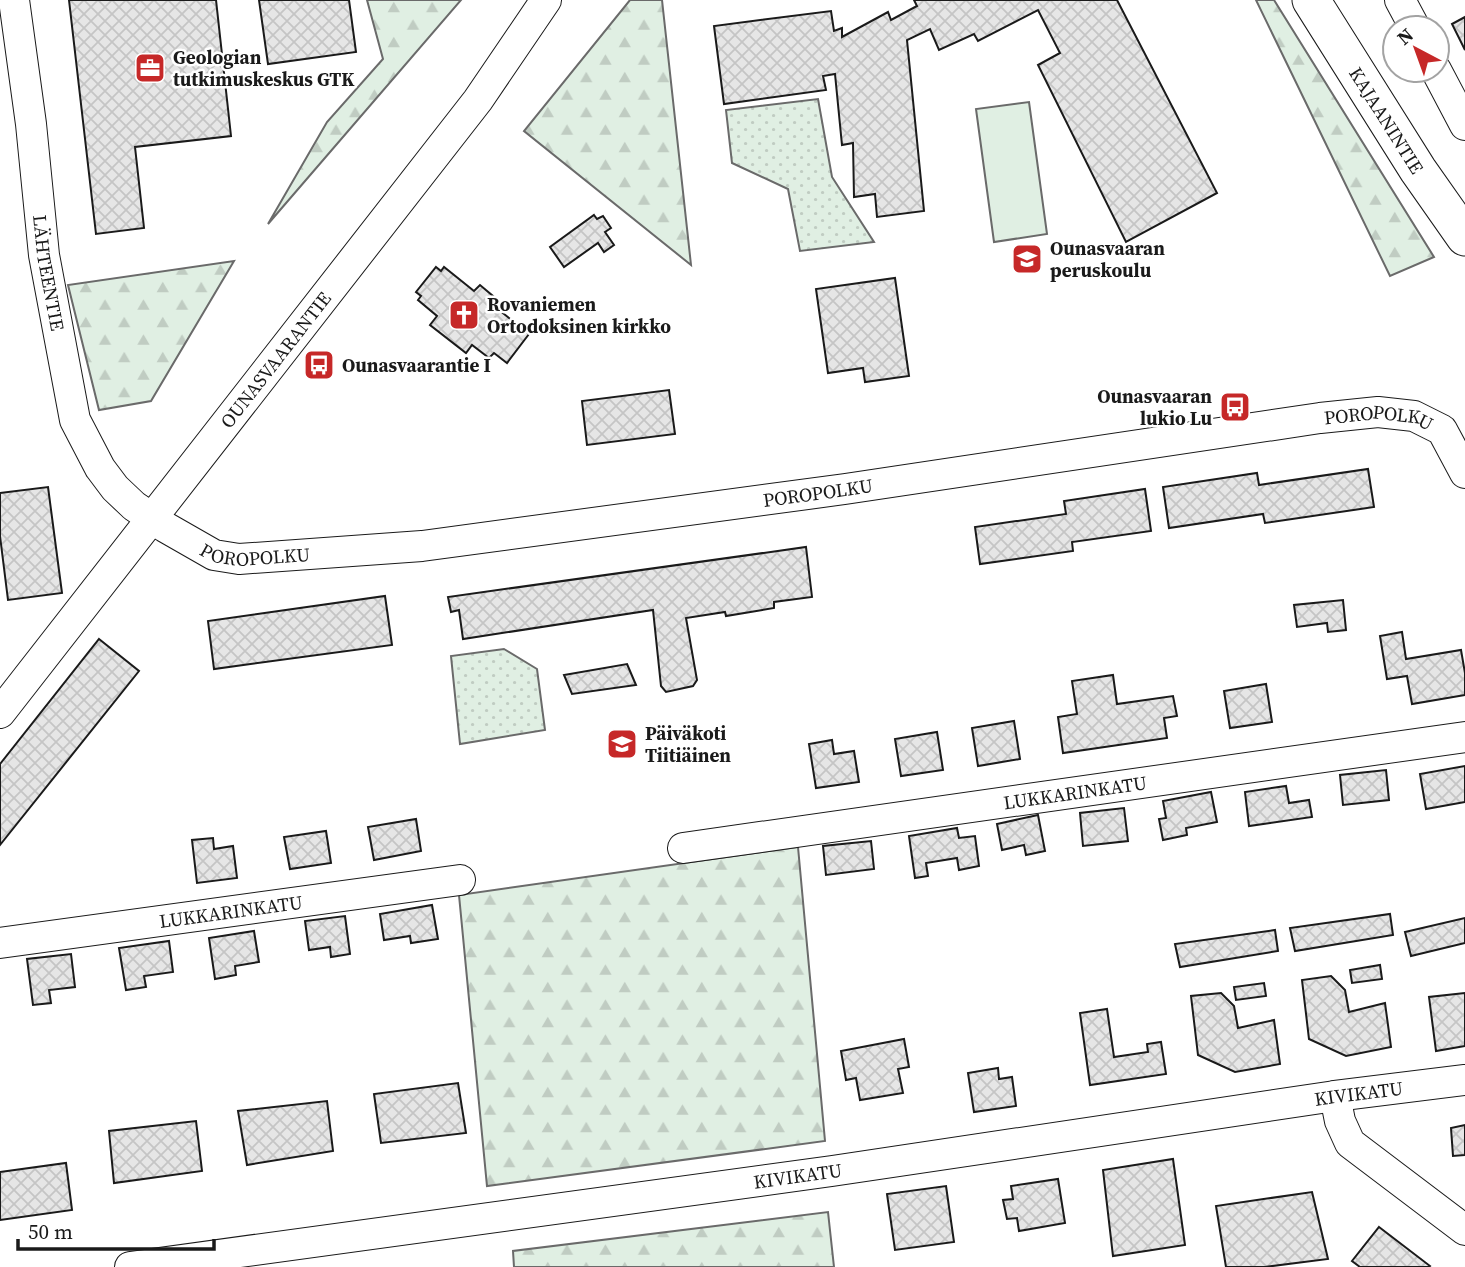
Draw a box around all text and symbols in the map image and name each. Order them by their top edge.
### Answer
north arrow [1381,14,1451,84]
text: N [1391,22,1419,51]
place label: Geologian tutkimuskeskus GTK [173,44,355,92]
office icon: Geologian tutkimuskeskus GTK [133,51,167,85]
street label: KAJAANINTIE [1343,62,1430,179]
street label: LÄHTEENTIE [27,214,71,333]
place label: Ounasvaaran peruskoulu [1050,235,1165,283]
school or university icon: Ounasvaaran peruskoulu [1010,242,1044,276]
street label: OUNASVAARANTIE [214,286,337,433]
place label: Rovaniemen Ortodoksinen kirkko [487,291,671,339]
church icon: Rovaniemen Ortodoksinen kirkko [447,298,481,332]
bus stop icon: Ounasvaarantie I [302,348,336,382]
place label: Ounasvaarantie I [342,352,491,378]
place label: Ounasvaaran lukio Lu [1097,383,1212,431]
bus stop icon: Ounasvaaran lukio Lu [1218,390,1252,424]
street label: POROPOLKU [1323,399,1438,437]
street label: POROPOLKU [761,472,875,513]
street label: POROPOLKU [195,537,311,572]
place label: Päiväkoti Tiitiäinen [645,720,731,768]
school or university icon: Päiväkoti Tiitiäinen [605,727,639,761]
street label: LUKKARINKATU [1002,769,1149,815]
street label: LUKKARINKATU [157,889,304,934]
street label: KIVIKATU [1313,1075,1405,1112]
street label: KIVIKATU [752,1157,844,1195]
scale bar [18,1208,214,1252]
text: 50 m [28,1217,73,1246]

